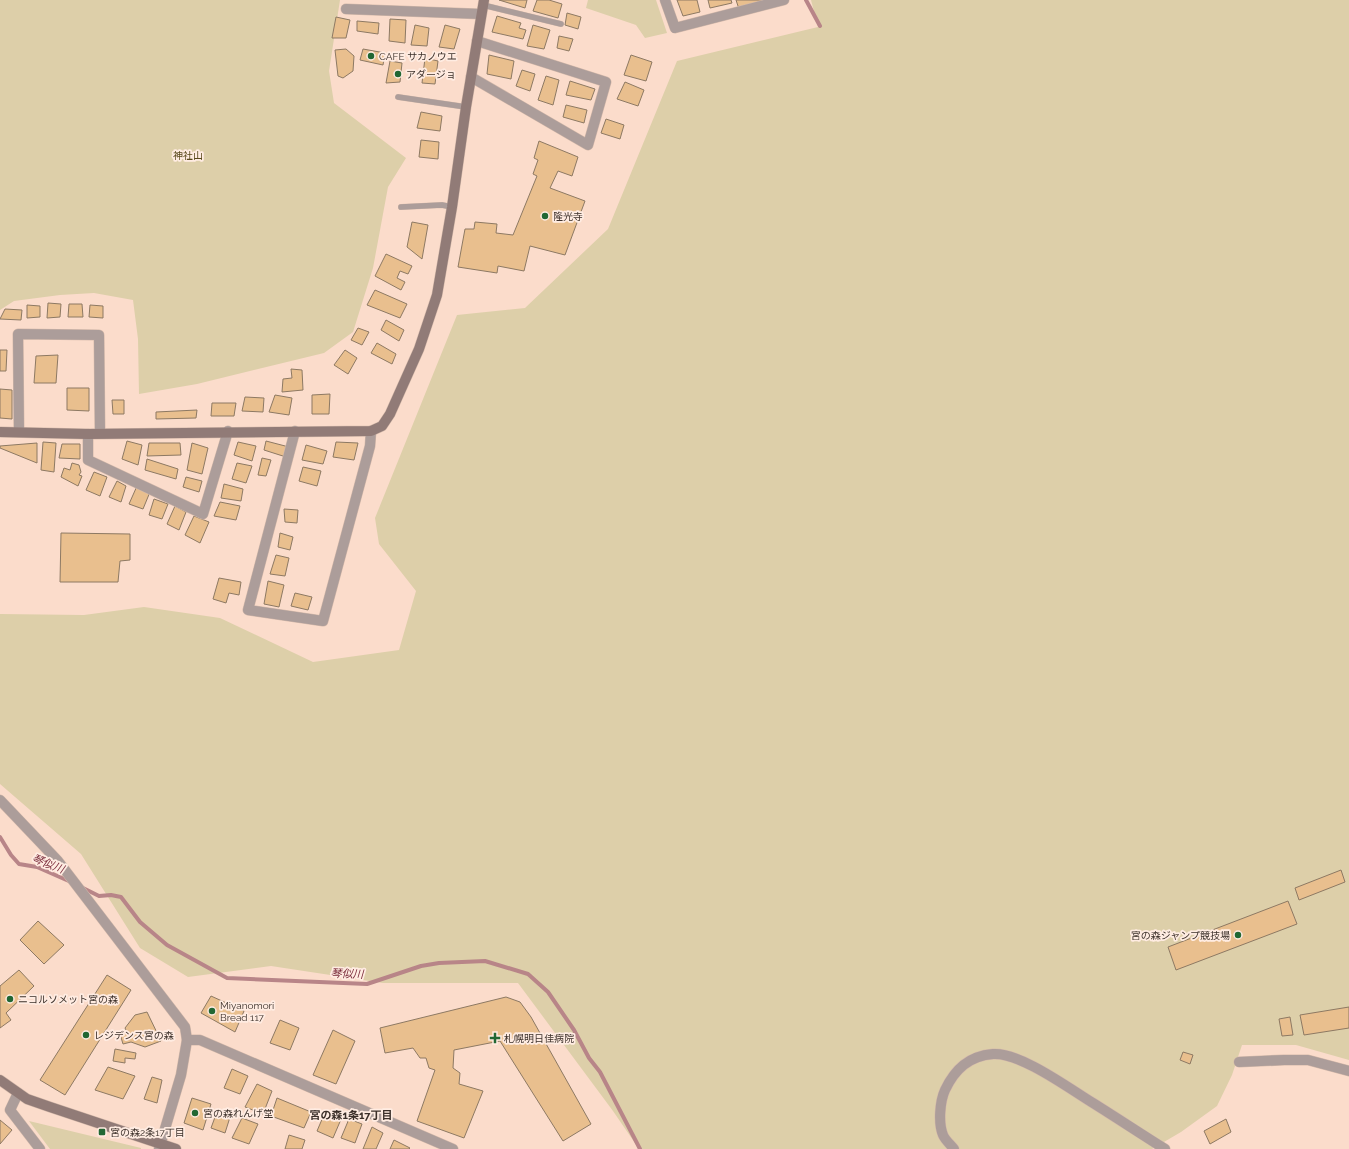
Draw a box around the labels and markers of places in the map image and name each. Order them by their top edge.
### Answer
marker: CAFE サカノウエ [366,51,376,61]
place label: CAFE サカノウエ [379,51,457,62]
marker: アダージョ [393,69,403,79]
place label: アダージョ [406,69,456,80]
marker: 隆光寺 [540,211,550,221]
place label: 隆光寺 [553,211,583,222]
place label: 宮の森ジャンプ競技場 [1131,930,1230,941]
marker: 宮の森ジャンプ競技場 [1233,930,1243,940]
marker: ニコルソメット宮の森 [5,994,15,1004]
place label: ニコルソメット宮の森 [18,994,118,1005]
place label: Miyanomori Bread 117 [220,1000,274,1023]
marker: Miyanomori Bread 117 [207,1006,217,1016]
marker: レジデンス宮の森 [81,1030,91,1040]
place label: レジデンス宮の森 [94,1030,174,1041]
marker: 札幌明日佳病院 [489,1032,501,1044]
place label: 札幌明日佳病院 [504,1033,574,1044]
marker: 宮の森れんげ堂 [190,1108,200,1118]
place label: 宮の森れんげ堂 [203,1108,273,1119]
marker: 宮の森2条17丁目 [97,1127,107,1137]
place label: 宮の森2条17丁目 [110,1127,185,1138]

